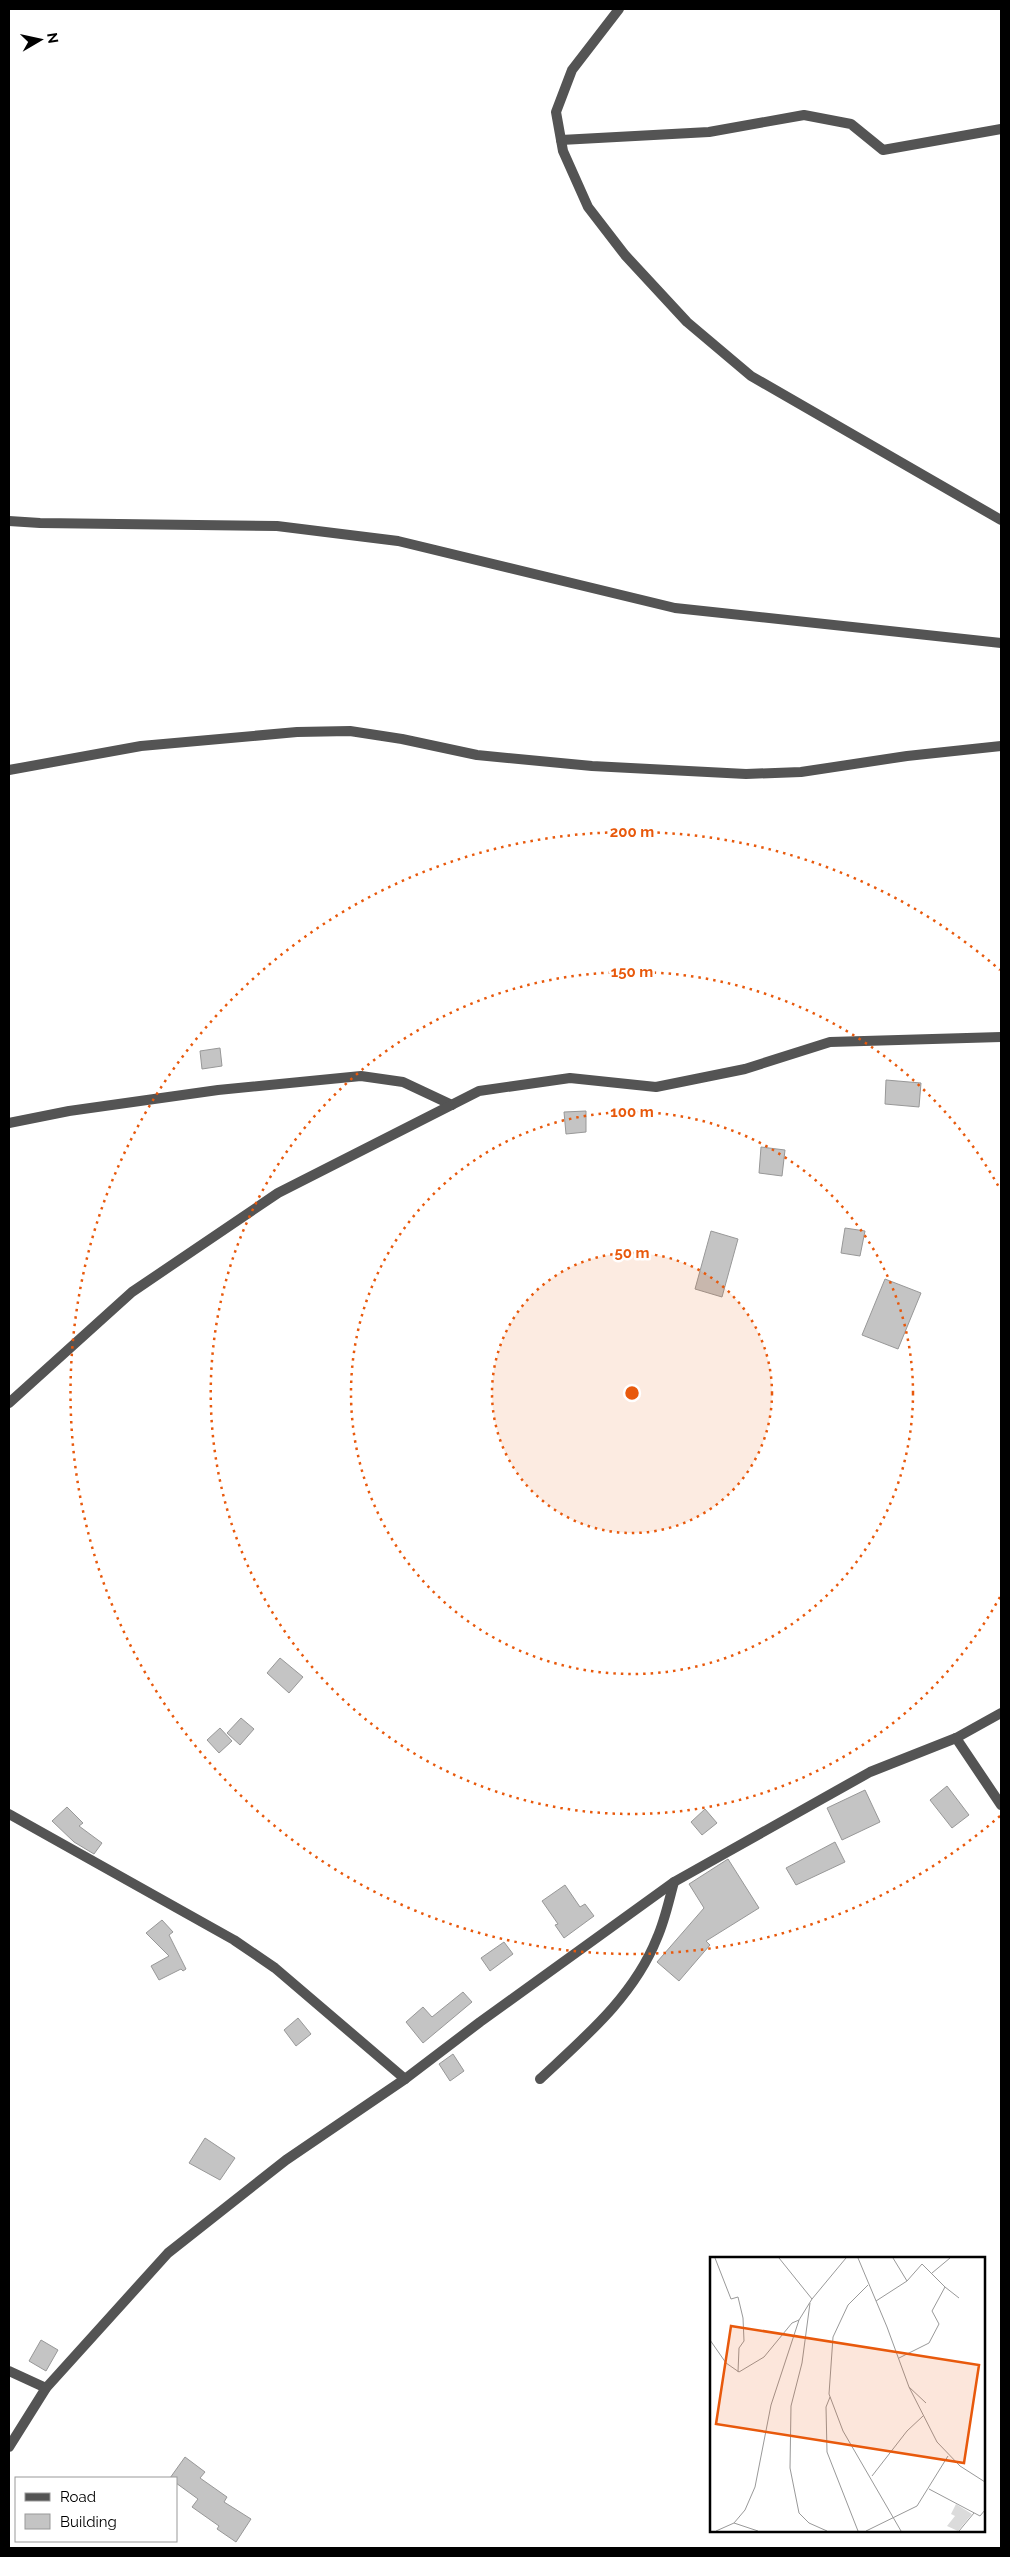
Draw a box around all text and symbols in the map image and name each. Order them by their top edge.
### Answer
north arrow [15,15,65,65]
text: N [44,31,62,44]
text: 200 m [610,823,654,841]
text: 150 m [611,963,653,981]
text: 100 m [610,1103,654,1121]
text: 50 m [614,1244,650,1262]
centre of rings [623,1384,641,1402]
inset map [710,2257,985,2532]
legend [15,2477,178,2542]
text: Road [60,2488,96,2506]
text: Building [60,2513,117,2531]

